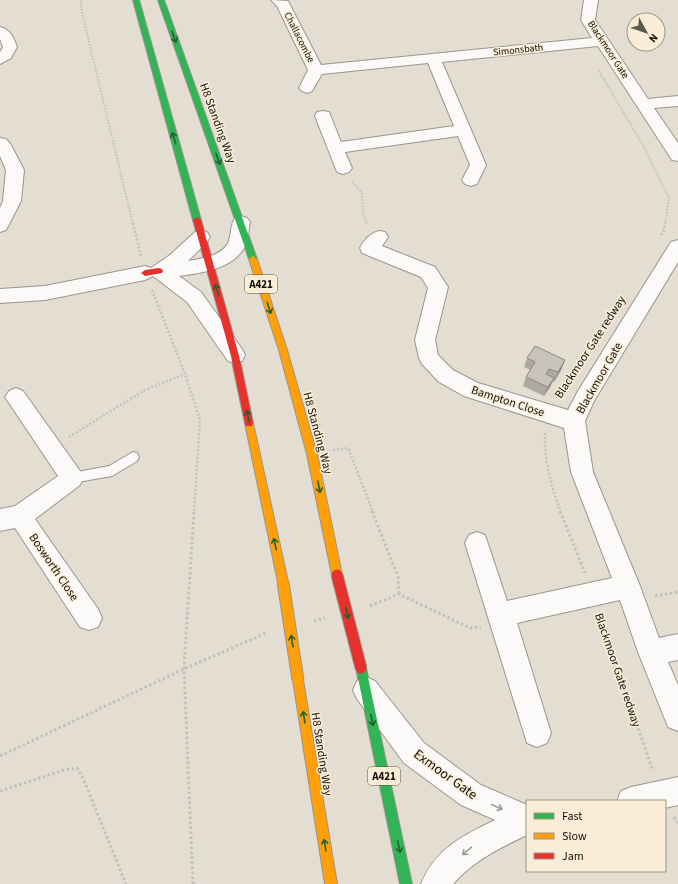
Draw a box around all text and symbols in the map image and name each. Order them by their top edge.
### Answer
street label: Challacombe [280,10,318,65]
north arrow [626,12,666,52]
street label: Blackmoor Gate [584,18,632,81]
one-way arrow [170,30,178,42]
text: N [645,30,661,46]
street label: Simonsbath [492,40,544,60]
street label: H8 Standing Way [195,81,240,166]
one-way arrow [170,132,177,145]
one-way arrow [215,152,222,165]
road number: A421 [245,275,277,293]
one-way arrow [213,284,220,297]
street label: Blackmoor Gate redway [551,293,629,401]
one-way arrow [266,302,273,315]
street label: Blackmoor Gate [573,340,625,416]
street label: Bampton Close [469,382,547,421]
street label: H8 Standing Way [298,390,337,476]
one-way arrow [244,410,252,423]
one-way arrow [316,481,324,494]
street label: Bosworth Close [25,530,83,604]
one-way arrow [271,537,279,550]
one-way arrow [343,606,351,619]
street label: Blackmoor Gate redway [590,611,645,730]
one-way arrow [288,635,296,648]
one-way arrow [300,711,308,724]
street label: H8 Standing Way [307,711,337,797]
one-way arrow [369,713,377,726]
street label: Exmoor Gate [409,745,482,805]
road number: A421 [368,767,400,785]
legend [526,800,666,872]
one-way arrow [491,804,503,811]
text: Fast [562,808,582,825]
text: Slow [562,828,587,845]
one-way arrow [321,839,329,852]
one-way arrow [395,840,403,853]
one-way arrow [462,846,473,855]
text: Jam [562,848,584,865]

